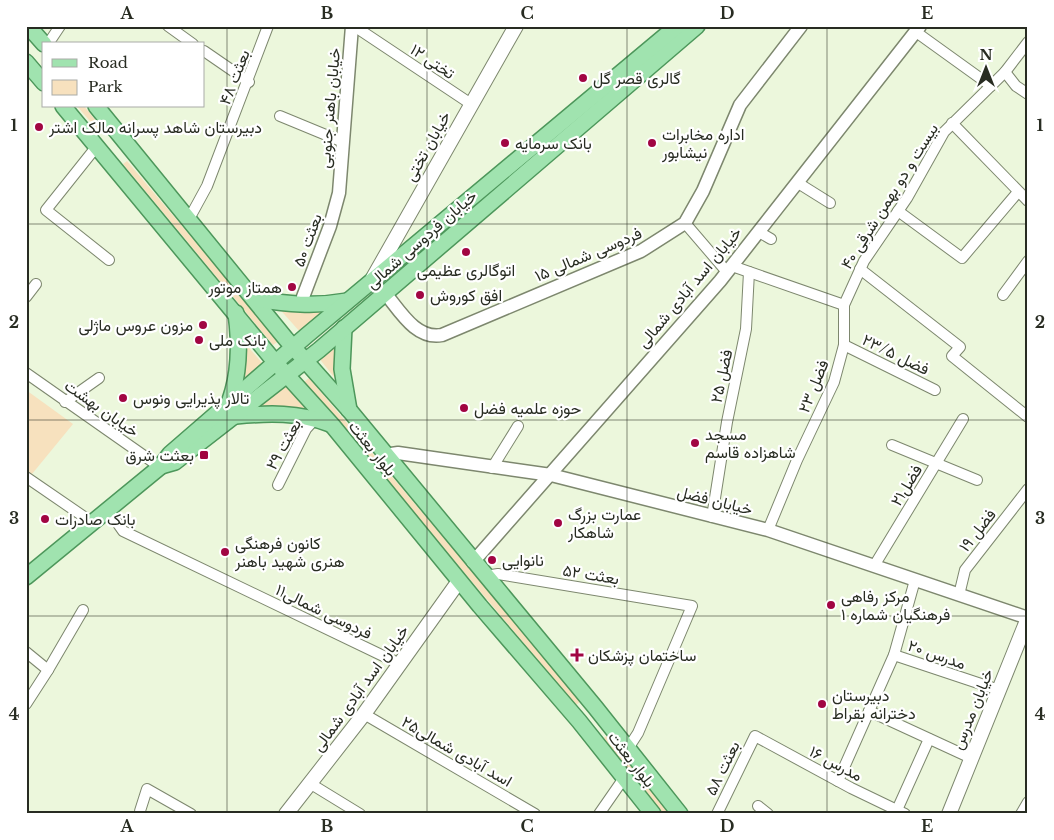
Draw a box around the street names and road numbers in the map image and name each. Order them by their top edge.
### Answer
street label: تختی ۱۲ [406,39,459,84]
street label: بعثت ۴۸ [214,47,254,107]
street label: خیابان باهنر جنوبی [314,47,345,169]
street label: خیابان تختی [400,107,455,185]
street label: بیست و دو بهمن شرقی ۴۰ [836,119,943,273]
street label: خیابان فردوسی شمالی [361,185,481,293]
street label: بعثت ۵۰ [288,211,326,269]
street label: فردوسی شمالی ۱۵ [532,222,645,286]
street label: خیابان اسد آبادی شمالی [633,222,746,352]
street label: فضل ۲۳/۵ [859,329,933,380]
street label: فضل ۲۵ [706,347,737,405]
street label: فضل ۲۳ [793,357,834,416]
street label: خیابان بهشت [60,375,143,442]
street label: بعثت ۲۹ [261,415,305,473]
street label: بلوار بعثت [344,416,401,480]
street label: فضل۲۱ [886,461,927,510]
street label: خیابان فضل [675,481,755,520]
street label: فضل ۱۹ [954,505,1001,556]
street label: بعثت ۵۲ [561,560,621,588]
street label: فردوسی شمالی۱۱ [272,579,375,644]
street label: خیابان اسد آبادی شمالی [307,621,414,756]
street label: مدرس ۲۰ [905,635,969,674]
street label: خیابان مدرس [947,665,998,753]
street label: اسد آبادی شمالی۲۵ [398,711,516,792]
street label: بلوار بعثت [603,727,660,791]
street label: بعثت ۵۸ [700,738,744,798]
street label: مدرس ۱۶ [806,741,866,786]

